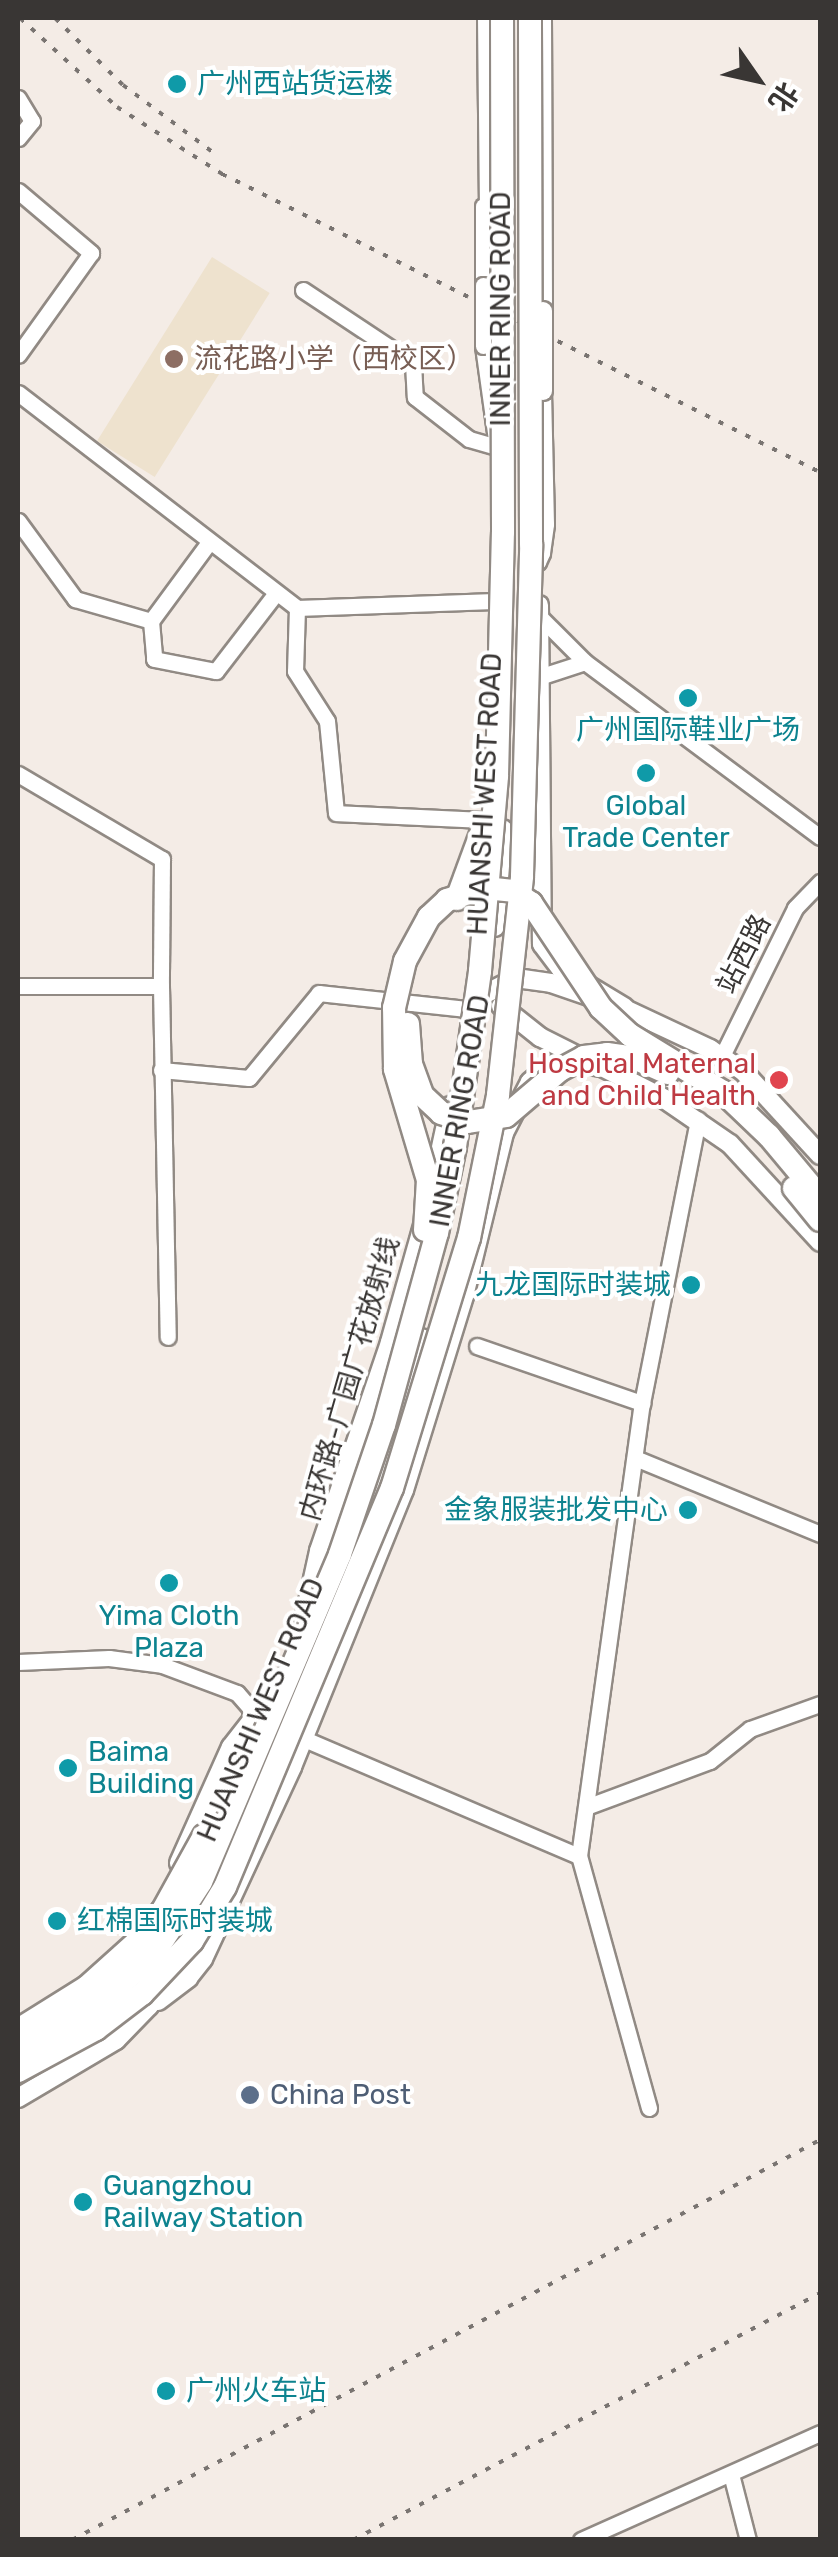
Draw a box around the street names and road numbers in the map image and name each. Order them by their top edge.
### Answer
street label: INNER RING ROAD [484,191,518,427]
street label: HUANSHI WEST ROAD [461,651,509,937]
street label: 站西路 [710,909,778,999]
street label: INNER RING ROAD [423,992,497,1230]
street label: 内环路-广园广花放射线 [293,1233,407,1525]
street label: HUANSHI WEST ROAD [190,1573,332,1847]

